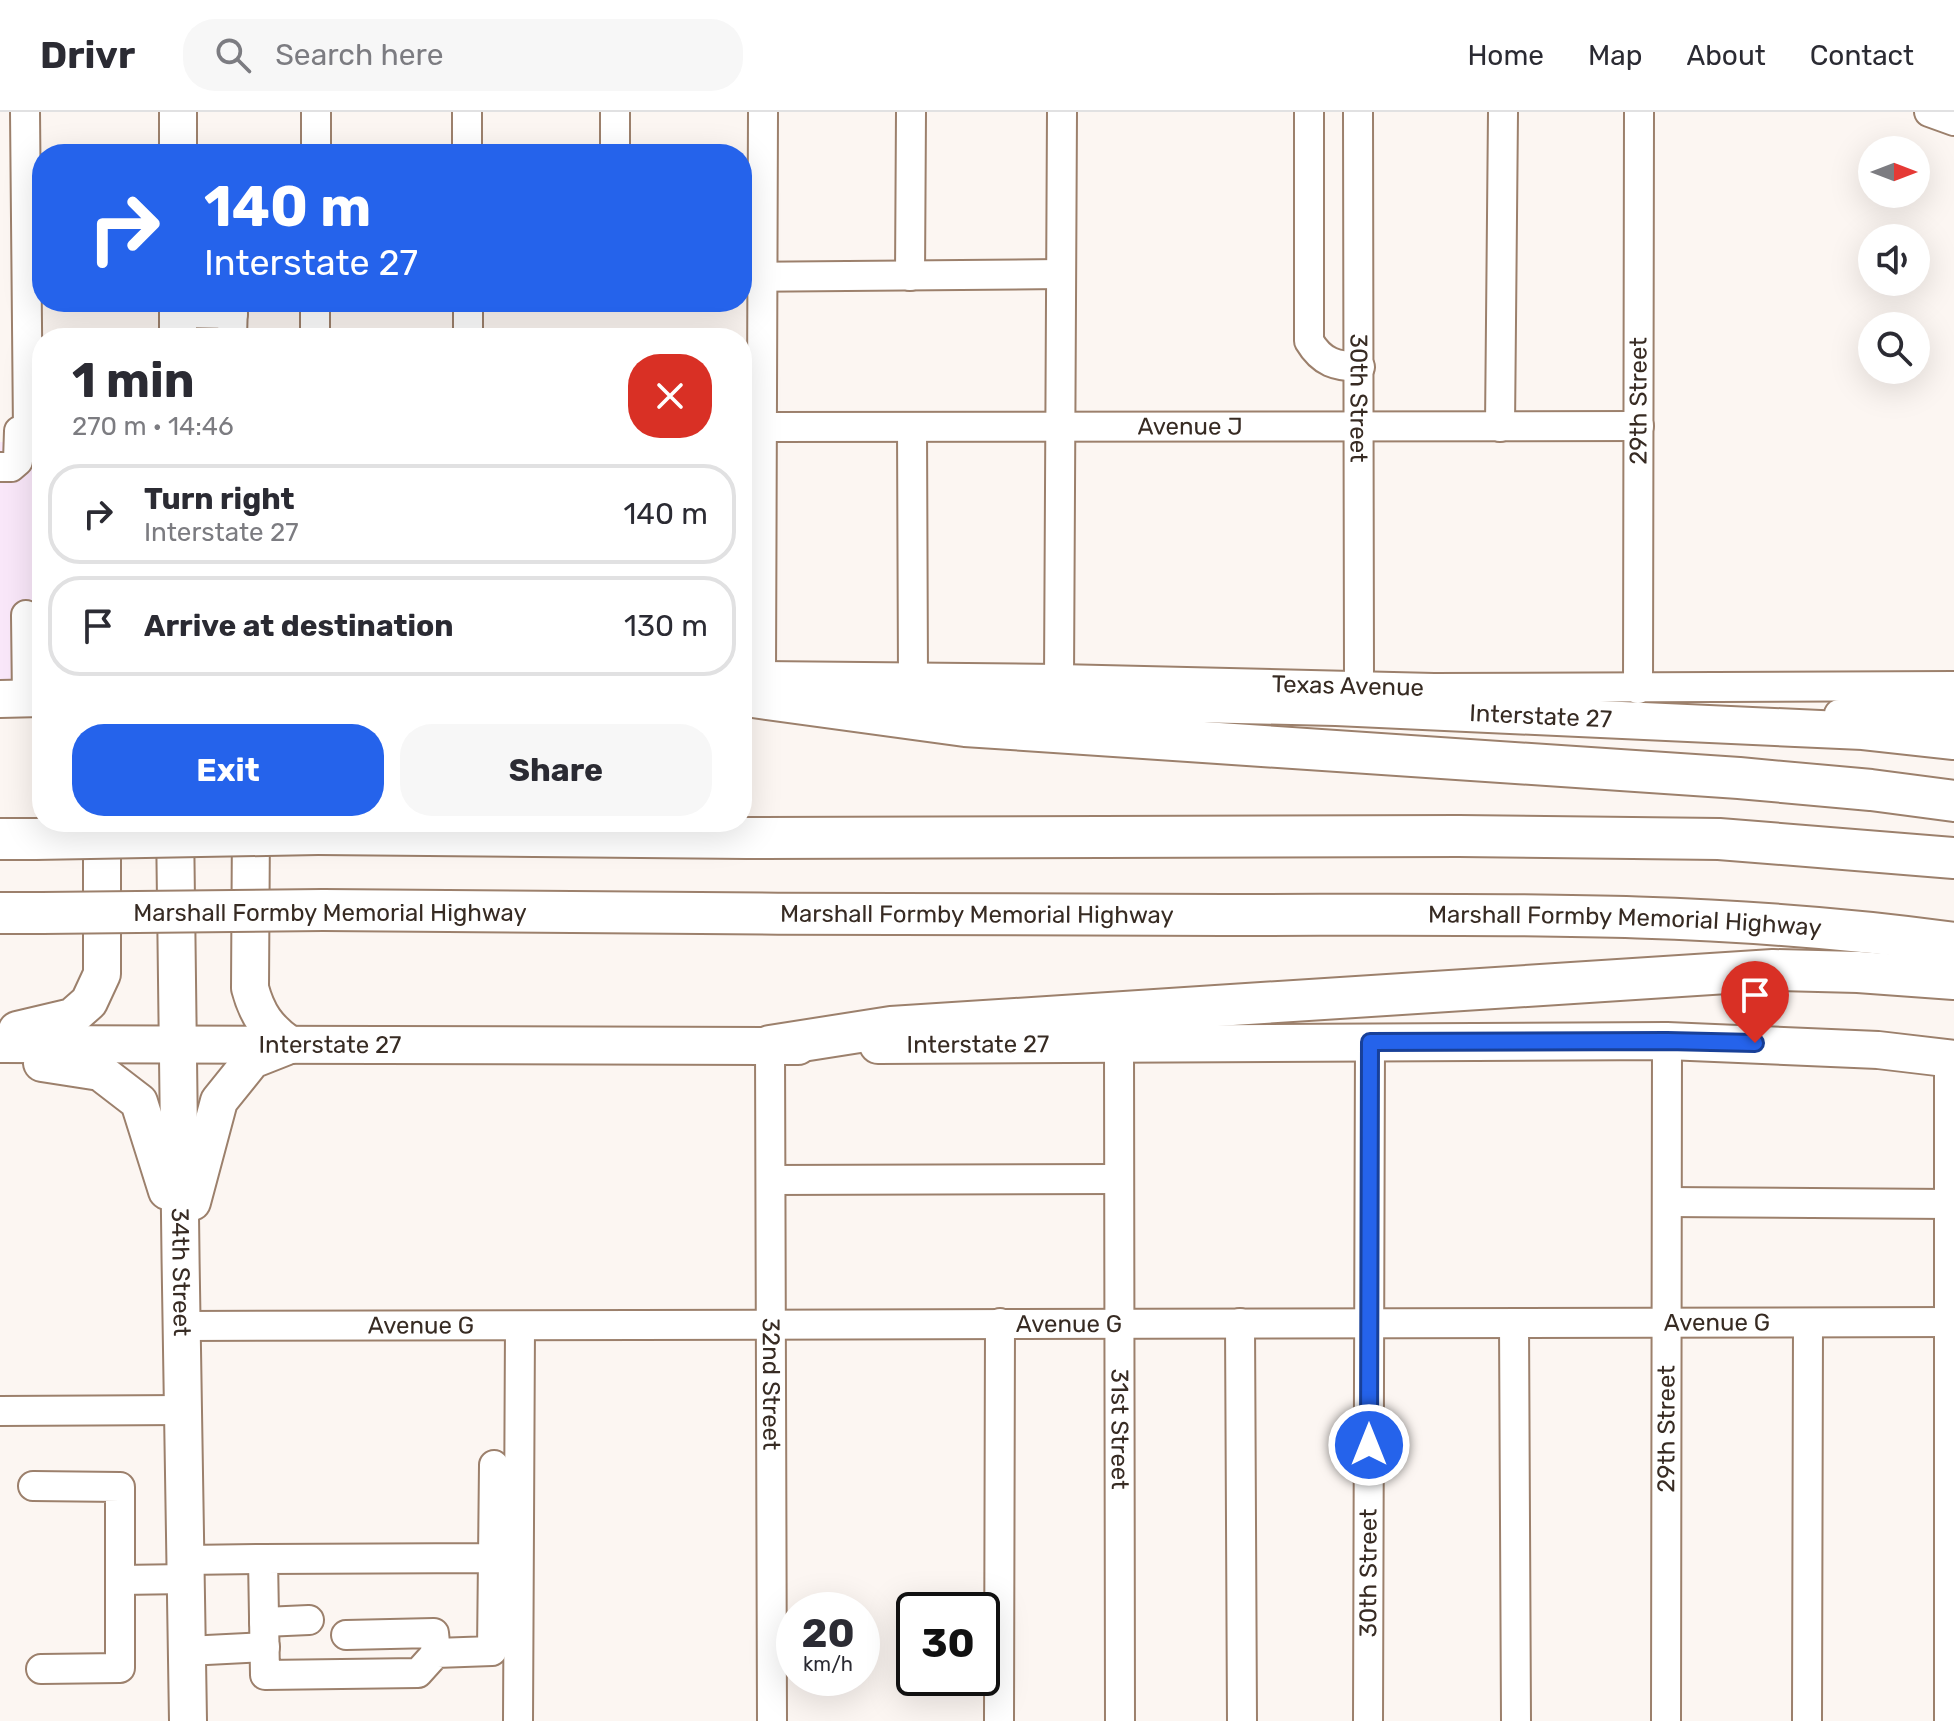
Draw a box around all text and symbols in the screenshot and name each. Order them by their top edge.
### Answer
search box [183,19,743,91]
text: Drivr [40,32,135,78]
icon: search [211,33,255,77]
text: Search here [275,37,444,73]
text: Home [1467,39,1544,72]
text: Map [1588,39,1642,72]
text: About [1686,39,1766,72]
text: Contact [1810,39,1914,72]
north arrow [1858,136,1930,208]
map controls [1858,136,1930,384]
text: 140 m [204,174,371,240]
icon: right [72,176,176,280]
button: sound [1858,224,1930,296]
text: Interstate 27 [204,241,418,284]
button: search [1858,312,1930,384]
street label: 30th Street [1344,333,1373,463]
street label: 29th Street [1624,337,1653,465]
text: 1 min [72,352,195,409]
button: close [628,354,712,438]
text: 270 m · 14:46 [72,411,234,442]
street label: Avenue J [1137,412,1243,441]
text: Turn right [144,481,295,517]
icon: right [76,492,120,536]
text: 140 m [623,496,708,532]
text: Interstate 27 [144,517,299,548]
icon: arrive [76,604,120,648]
text: Arrive at destination [144,608,454,644]
text: 130 m [624,608,708,644]
street label: Texas Avenue [1271,670,1424,702]
street label: Interstate 27 [1469,699,1613,734]
button: Exit [72,724,384,816]
button: Share [400,724,712,816]
street label: Marshall Formby Memorial Highway [133,899,527,927]
street label: Marshall Formby Memorial Highway [780,900,1174,929]
street label: Marshall Formby Memorial Highway [1428,901,1823,942]
pin [1721,961,1789,1043]
icon: arrive [1733,973,1777,1017]
street label: Interstate 27 [907,1030,1049,1059]
street label: Interstate 27 [259,1031,401,1059]
street label: 34th Street [166,1207,196,1337]
street label: Avenue G [1664,1308,1770,1337]
street label: Avenue G [1016,1310,1122,1338]
street label: Avenue G [368,1311,474,1340]
street label: 32nd Street [757,1318,785,1450]
street label: 29th Street [1652,1365,1681,1493]
street label: 31st Street [1105,1368,1134,1490]
position arrow [1327,1403,1411,1487]
street label: 30th Street [1354,1508,1383,1638]
speed limit sign: 30 [896,1592,1000,1696]
text: 20 [801,1610,855,1657]
text: km/h [803,1652,853,1676]

